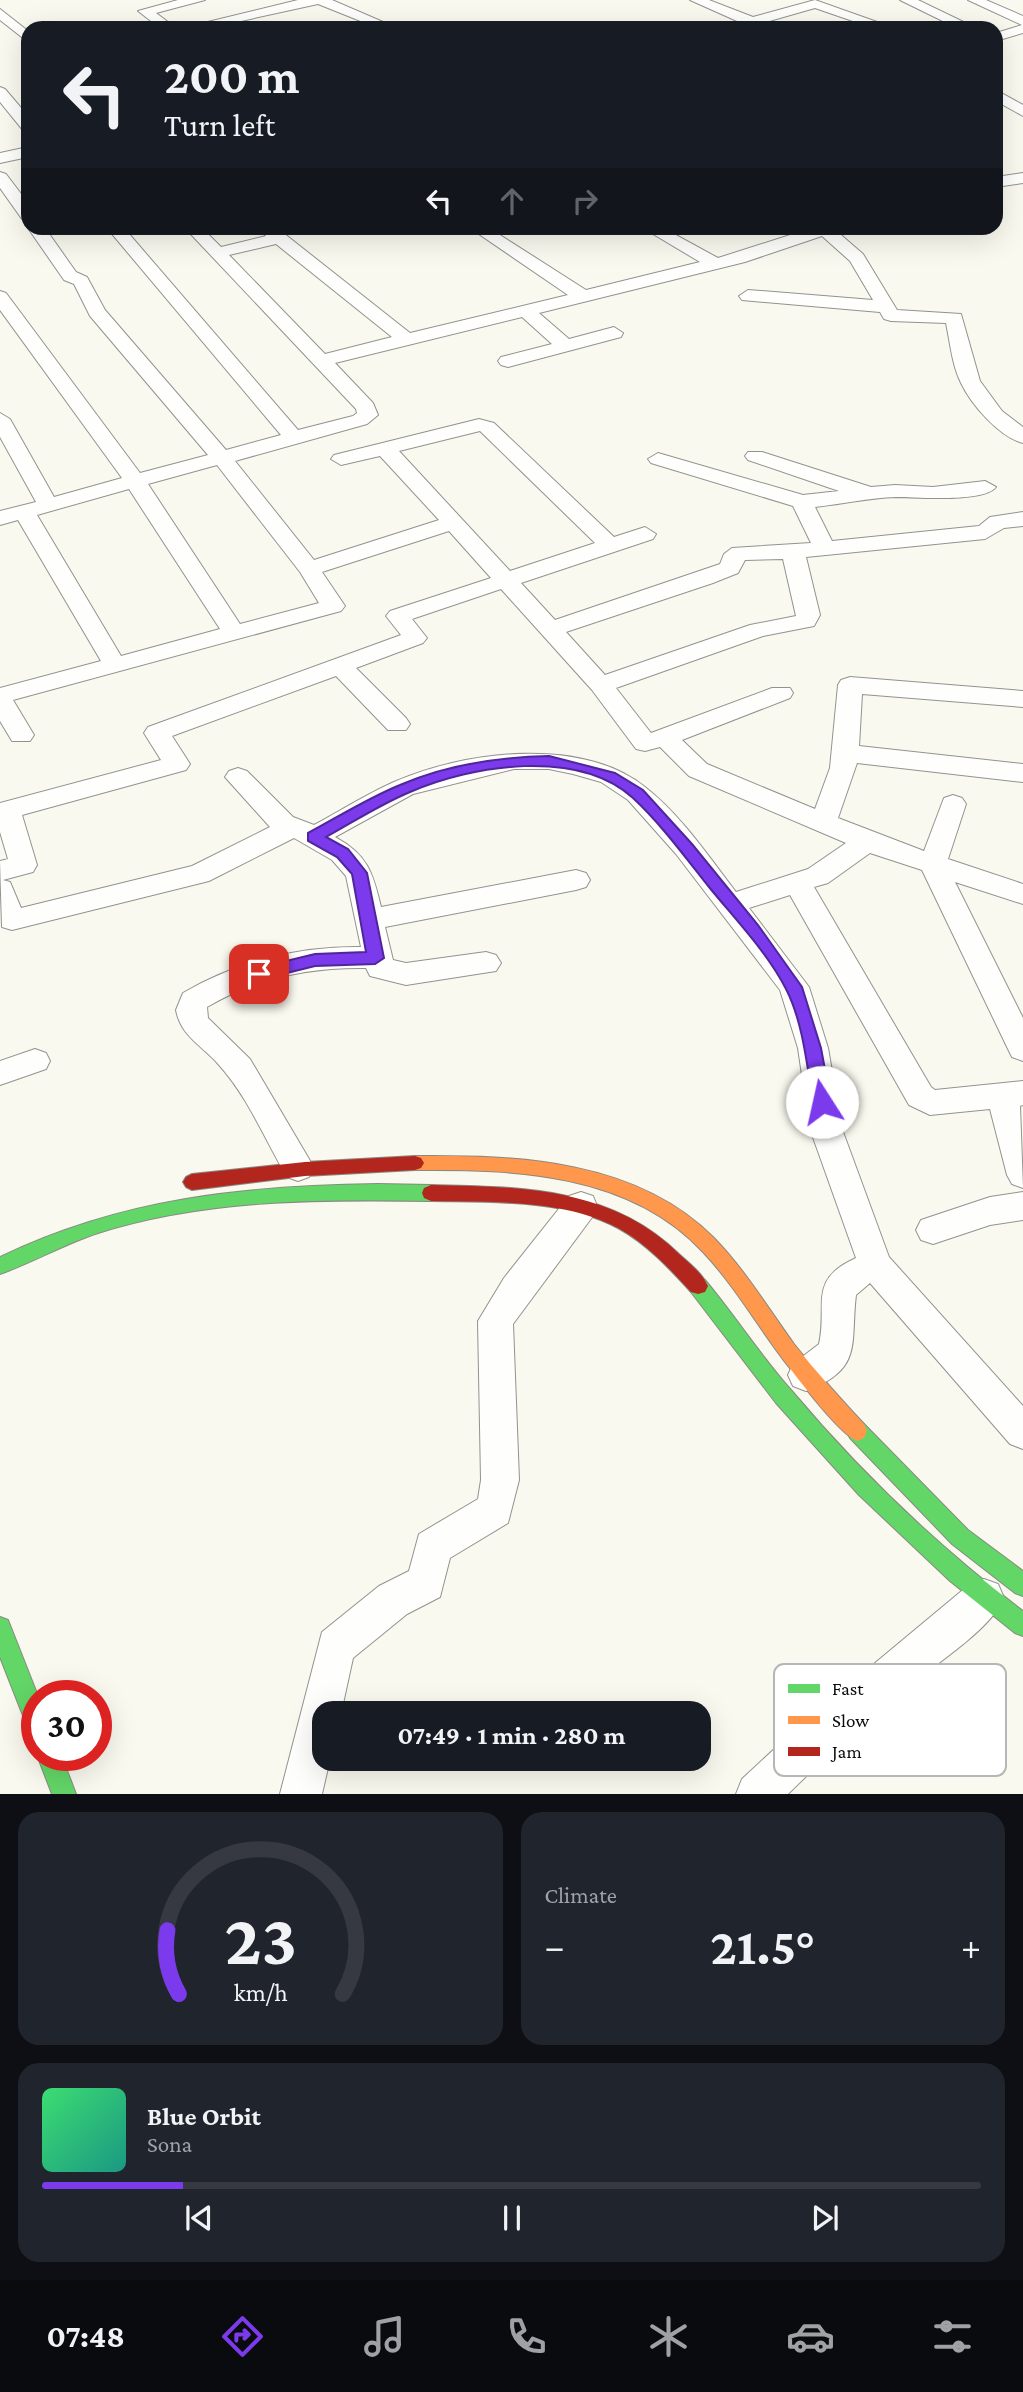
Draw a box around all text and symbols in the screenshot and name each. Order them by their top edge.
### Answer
icon: left [49,49,140,140]
text: 200 m [164,49,299,104]
text: Turn left [164,107,275,143]
icon: left [420,182,458,220]
icon: ahead [493,182,531,220]
icon: right [566,182,604,220]
pin [229,944,289,1004]
icon: arrive [240,955,278,993]
position arrow [785,1065,859,1139]
legend [774,1664,1006,1776]
text: Fast [832,1678,864,1699]
speed limit sign: 30 [21,1680,112,1771]
text: Slow [832,1710,869,1731]
text: 07:49 · 1 min · 280 m [397,1721,626,1750]
text: Jam [830,1741,862,1762]
text: Climate [545,1882,617,1908]
text: 23 [224,1900,297,1981]
text: 21.5° [710,1917,815,1975]
text: − [545,1925,565,1967]
text: + [961,1925,981,1967]
text: km/h [233,1979,287,2006]
text: Blue Orbit [147,2102,261,2131]
text: Sona [147,2131,192,2157]
icon: previous [180,2199,218,2237]
icon: pause [493,2199,531,2237]
icon: next [806,2199,844,2237]
icon: directions [218,2312,267,2361]
icon: music [360,2312,409,2361]
icon: phone [502,2312,551,2361]
icon: climate [644,2312,693,2361]
icon: car [786,2312,835,2361]
icon: filters [928,2312,977,2361]
text: 07:48 [46,2318,125,2354]

